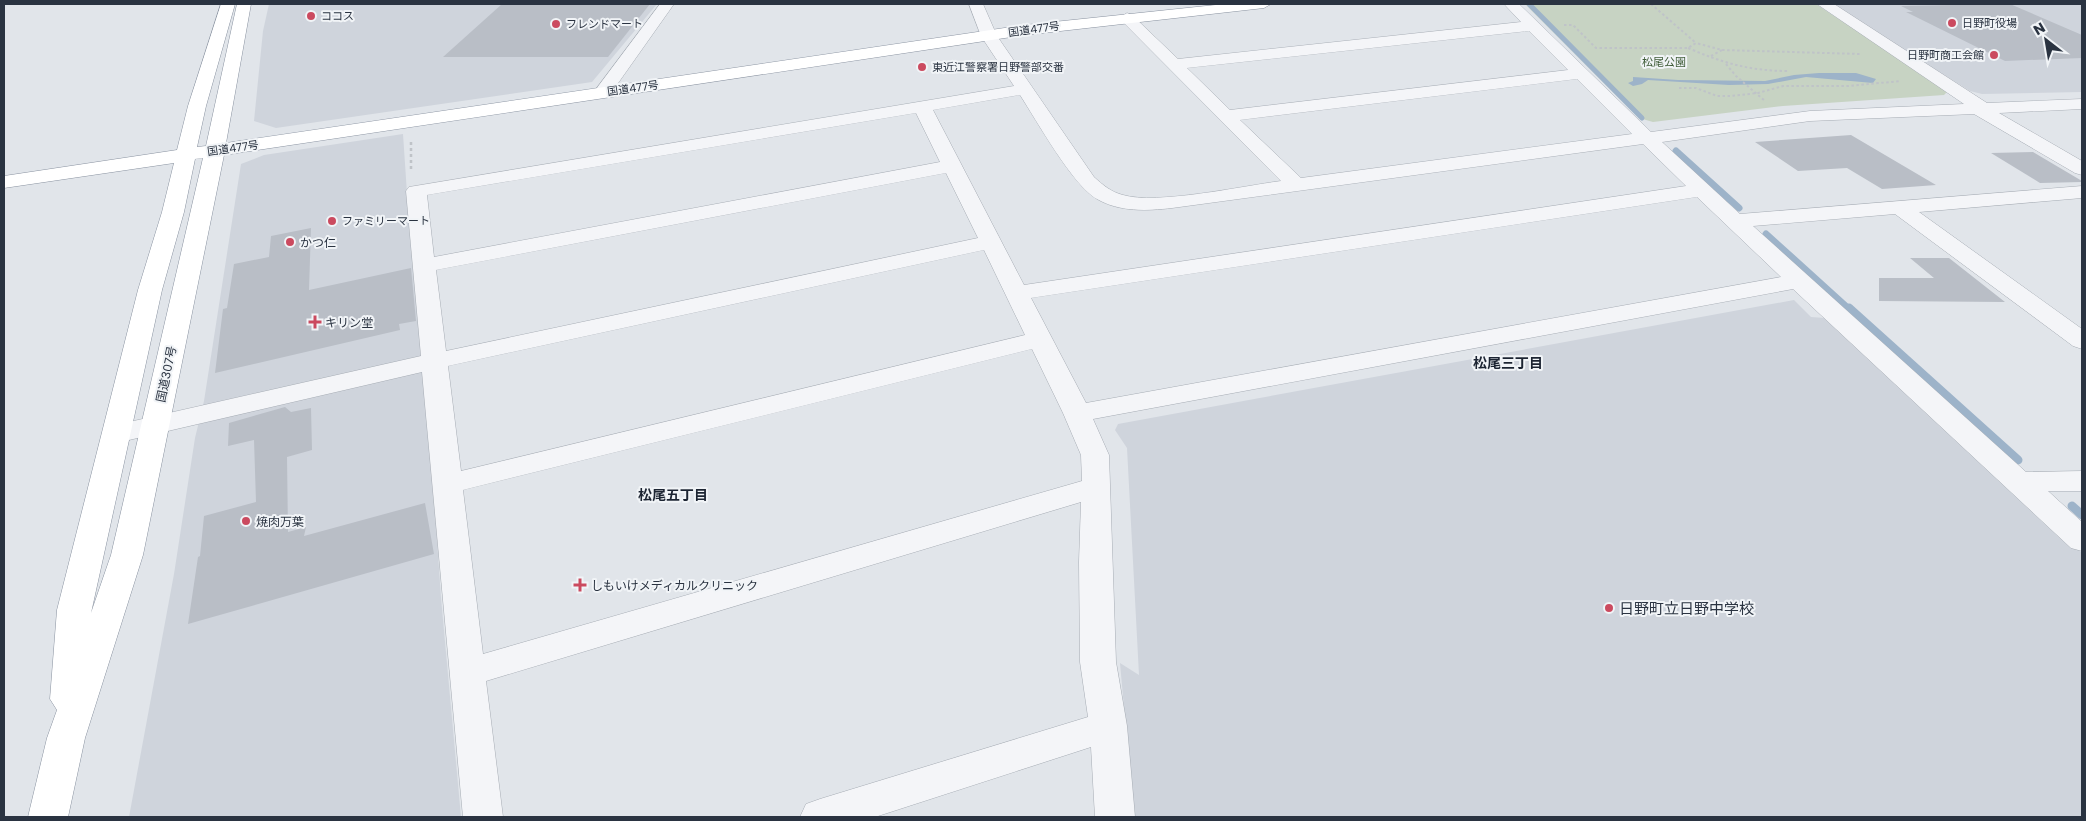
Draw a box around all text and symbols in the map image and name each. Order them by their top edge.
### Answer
place label: ココス [321,8,354,24]
marker: ココス [305,10,317,22]
place label: 日野町役場 [1962,15,2017,31]
north arrow [2021,15,2071,65]
place label: フレンドマート [566,16,643,32]
street label: 国道477号 [1007,17,1061,41]
marker: 日野町役場 [1946,17,1958,29]
marker: フレンドマート [550,18,562,30]
text: N [2030,18,2049,40]
place label: 日野町商工会館 [1907,47,1984,63]
marker: 日野町商工会館 [1988,49,2000,61]
park label: 松尾公園 [1642,54,1686,70]
place label: 東近江警察署日野警部交番 [932,59,1064,75]
marker: 東近江警察署日野警部交番 [916,61,928,73]
street label: 国道477号 [606,76,660,100]
street label: 国道477号 [206,136,260,160]
place label: ファミリーマート [342,213,430,229]
marker: ファミリーマート [326,215,338,227]
place label: かつ仁 [300,234,336,251]
marker: かつ仁 [284,236,296,248]
place label: キリン堂 [325,314,373,331]
marker: キリン堂 [309,316,321,328]
street label: 国道307号 [152,344,180,404]
district label: 松尾三丁目 [1473,353,1543,373]
district label: 松尾五丁目 [638,485,708,505]
place label: 焼肉万葉 [256,513,304,530]
marker: 焼肉万葉 [240,515,252,527]
place label: しもいけメディカルクリニック [591,577,758,594]
marker: しもいけメディカルクリニック [573,578,587,592]
place label: 日野町立日野中学校 [1619,598,1754,619]
marker: 日野町立日野中学校 [1603,602,1615,614]

